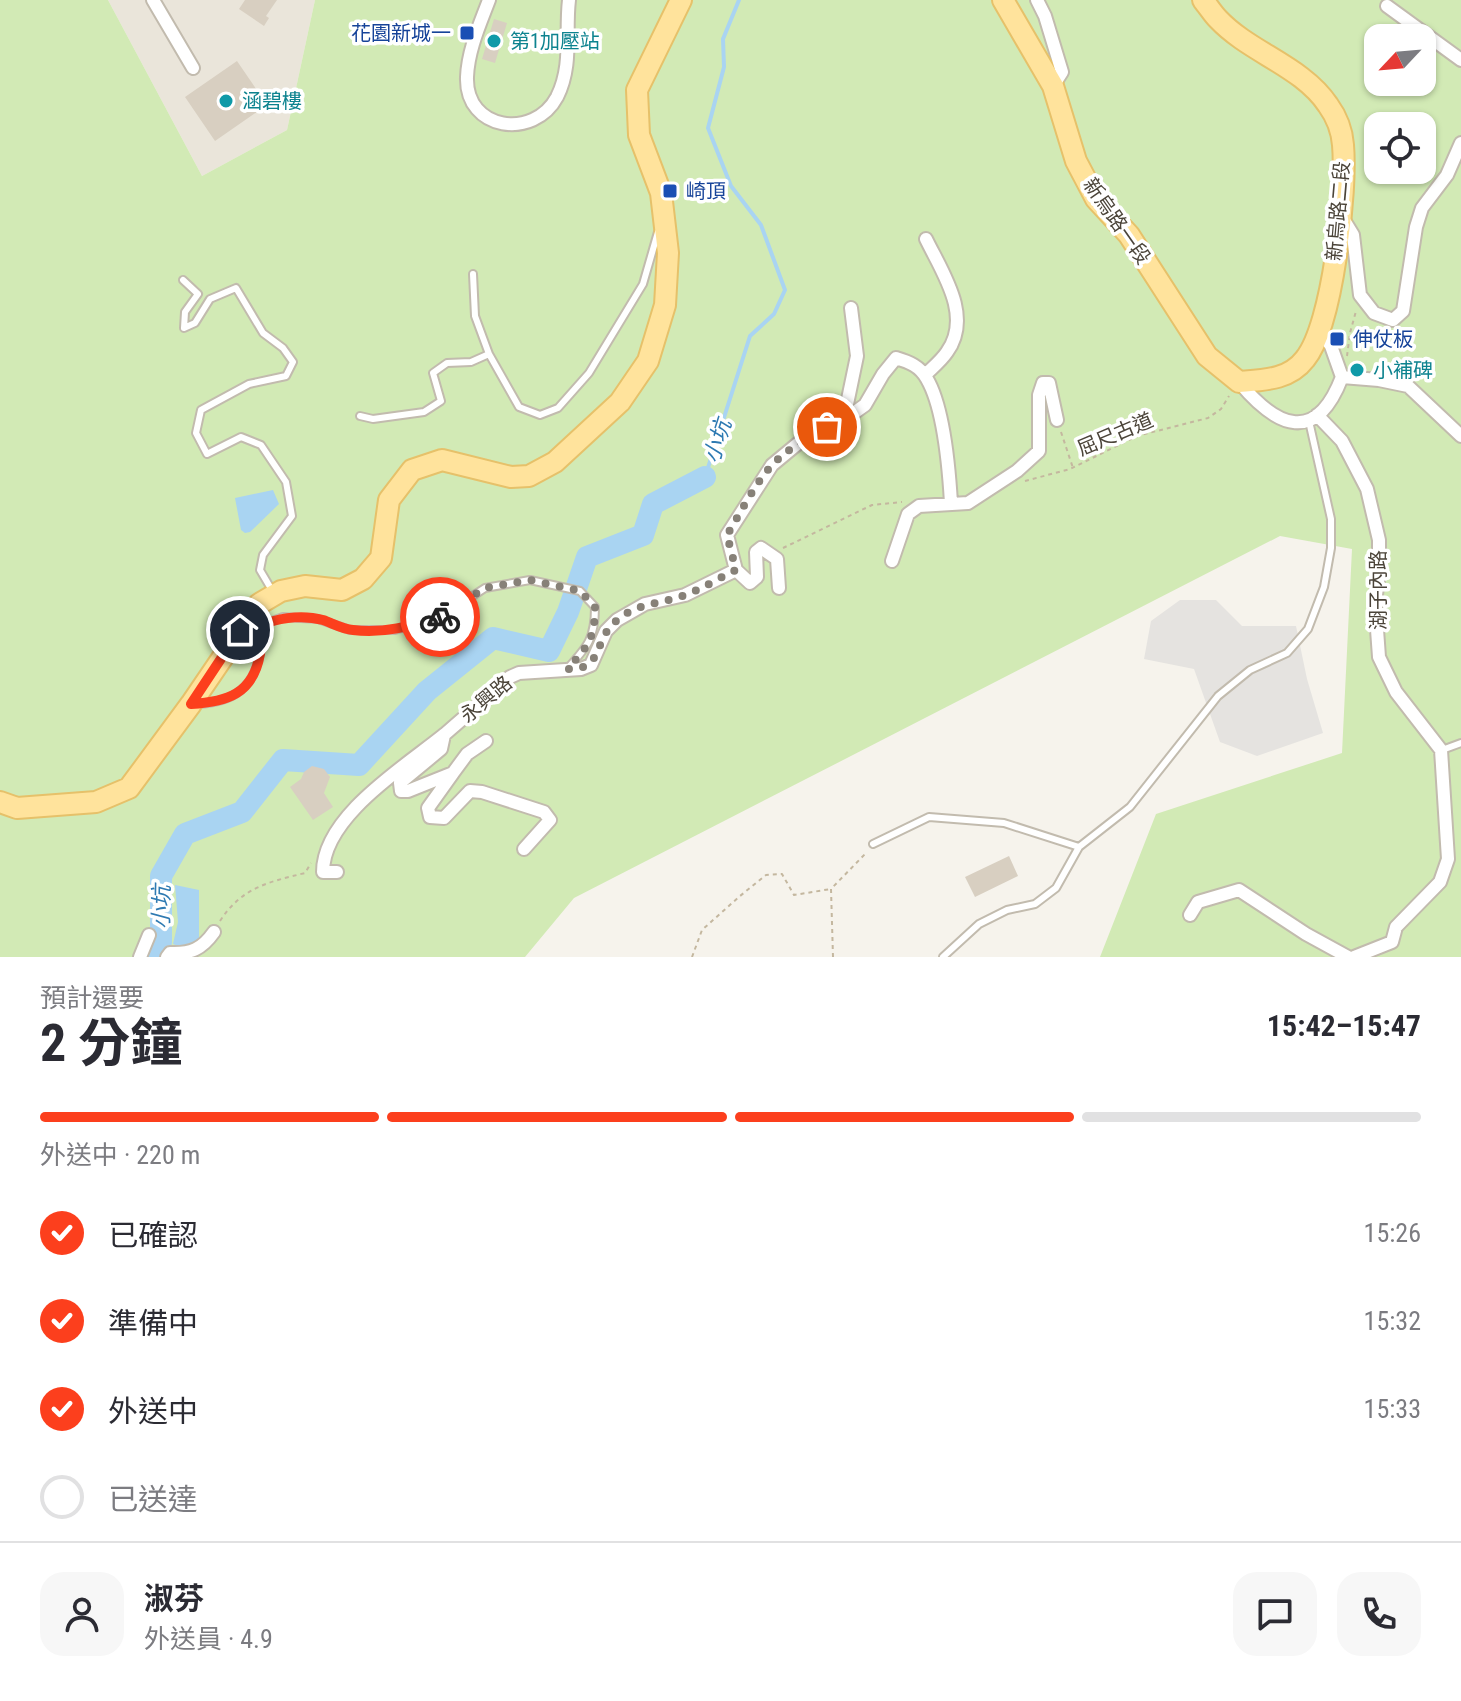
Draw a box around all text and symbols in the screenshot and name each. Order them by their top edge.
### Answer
place label: 花園新城一 [351,21,451,45]
marker: 花園新城一 [458,24,476,42]
north arrow [1364,24,1436,96]
map controls [1364,24,1436,184]
place label: 第1加壓站 [510,29,600,53]
marker: 第1加壓站 [485,32,503,50]
place label: 涵碧樓 [242,89,302,113]
marker: 涵碧樓 [217,92,235,110]
button: locate [1364,112,1436,184]
street label: 新烏路二段 [1322,160,1354,262]
street label: 新烏路一段 [1078,173,1156,269]
place label: 崎頂 [686,179,726,203]
marker: 崎頂 [661,182,679,200]
place label: 伸仗板 [1353,327,1413,351]
marker: 伸仗板 [1328,330,1346,348]
place label: 小補碑 [1373,358,1433,382]
marker: 小補碑 [1348,361,1366,379]
pin [793,393,861,461]
icon: bag [805,405,849,449]
street label: 屈尺古道 [1073,407,1157,461]
water label: 小坑 [699,414,737,466]
street label: 湖子內路 [1366,550,1390,630]
courier [400,577,480,657]
icon: bike [418,595,462,639]
pin [206,596,274,664]
icon: home [218,608,262,652]
street label: 永興路 [455,671,517,727]
water label: 小坑 [149,882,174,929]
text: 預計還要 [40,983,144,1013]
text: 15:42–15:47 [1267,1008,1421,1043]
text: 2 分鐘 [40,1013,182,1074]
text: 外送中 · 220 m [40,1140,200,1170]
icon: check [40,1211,84,1255]
text: 已確認 [108,1218,198,1253]
text: 15:26 [1364,1218,1421,1248]
icon: check [40,1299,84,1343]
text: 準備中 [108,1306,198,1341]
text: 15:32 [1364,1306,1421,1336]
icon: check [40,1387,84,1431]
text: 外送中 [108,1394,198,1429]
text: 15:33 [1364,1394,1421,1424]
text: 已送達 [108,1482,198,1517]
button: person [40,1572,124,1656]
button: chat [1233,1572,1317,1656]
button: phone [1337,1572,1421,1656]
text: 淑芬 [144,1581,204,1616]
text: 外送員 · 4.9 [144,1624,273,1654]

